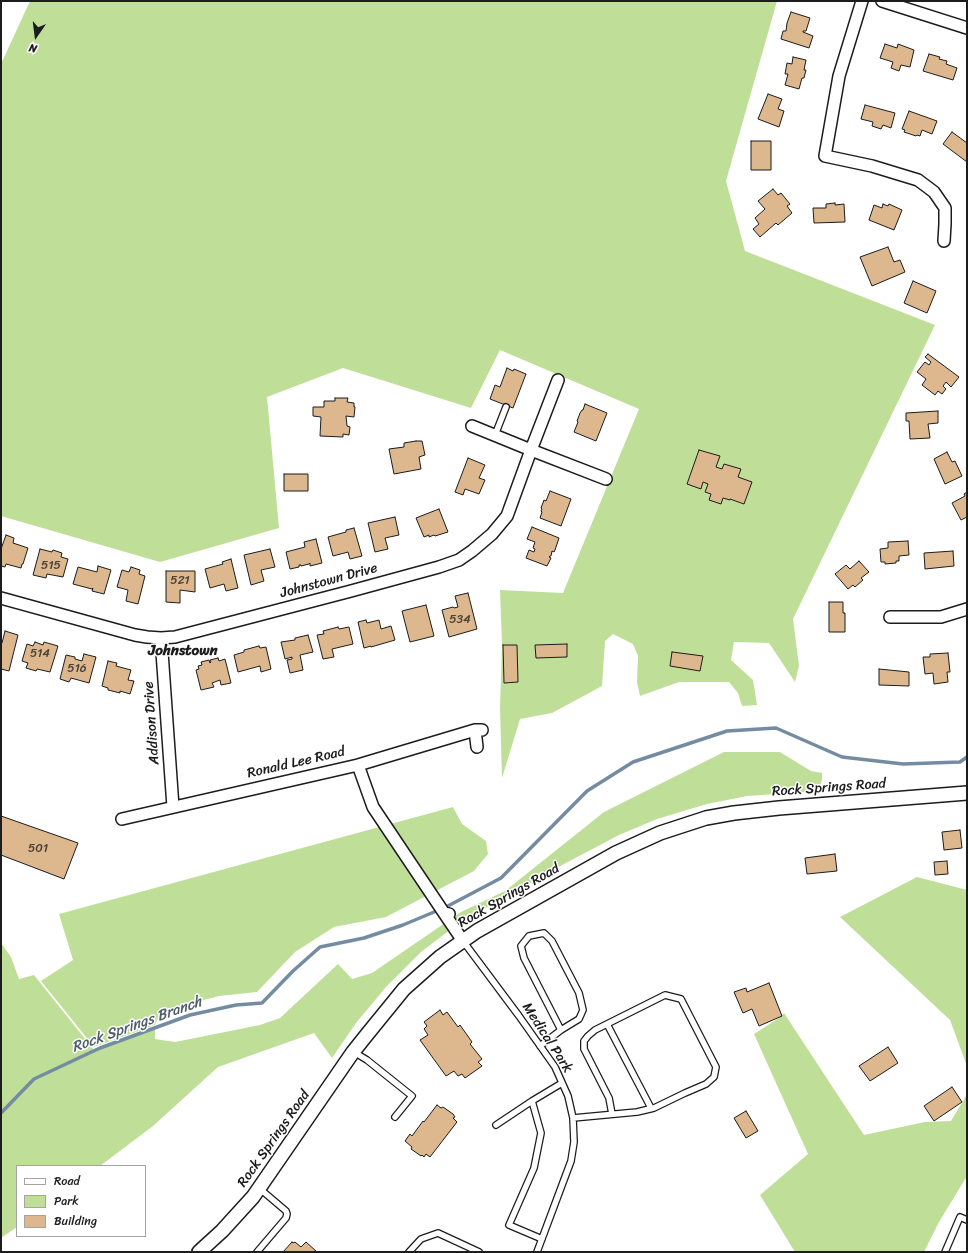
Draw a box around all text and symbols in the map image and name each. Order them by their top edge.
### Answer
north arrow [16,16,56,56]
text: N [27,38,39,58]
house number: 515 [41,559,61,573]
street label: Johnstown Drive [278,560,380,602]
house number: 521 [170,574,190,588]
house number: 534 [449,613,471,627]
district label: Johnstown [148,642,218,660]
house number: 514 [30,647,50,661]
house number: 516 [67,662,87,676]
street label: Addison Drive [141,681,163,765]
street label: Ronald Lee Road [246,744,346,782]
street label: Rock Springs Road [771,776,887,800]
house number: 501 [28,842,48,856]
street label: Rock Springs Road [455,860,563,932]
water label: Rock Springs Branch [70,993,204,1057]
street label: Medical Park [518,1000,576,1076]
street label: Rock Springs Road [234,1087,314,1191]
legend [16,1165,146,1237]
text: Road [54,1170,80,1192]
text: Park [54,1190,79,1212]
text: Building [54,1210,97,1232]

